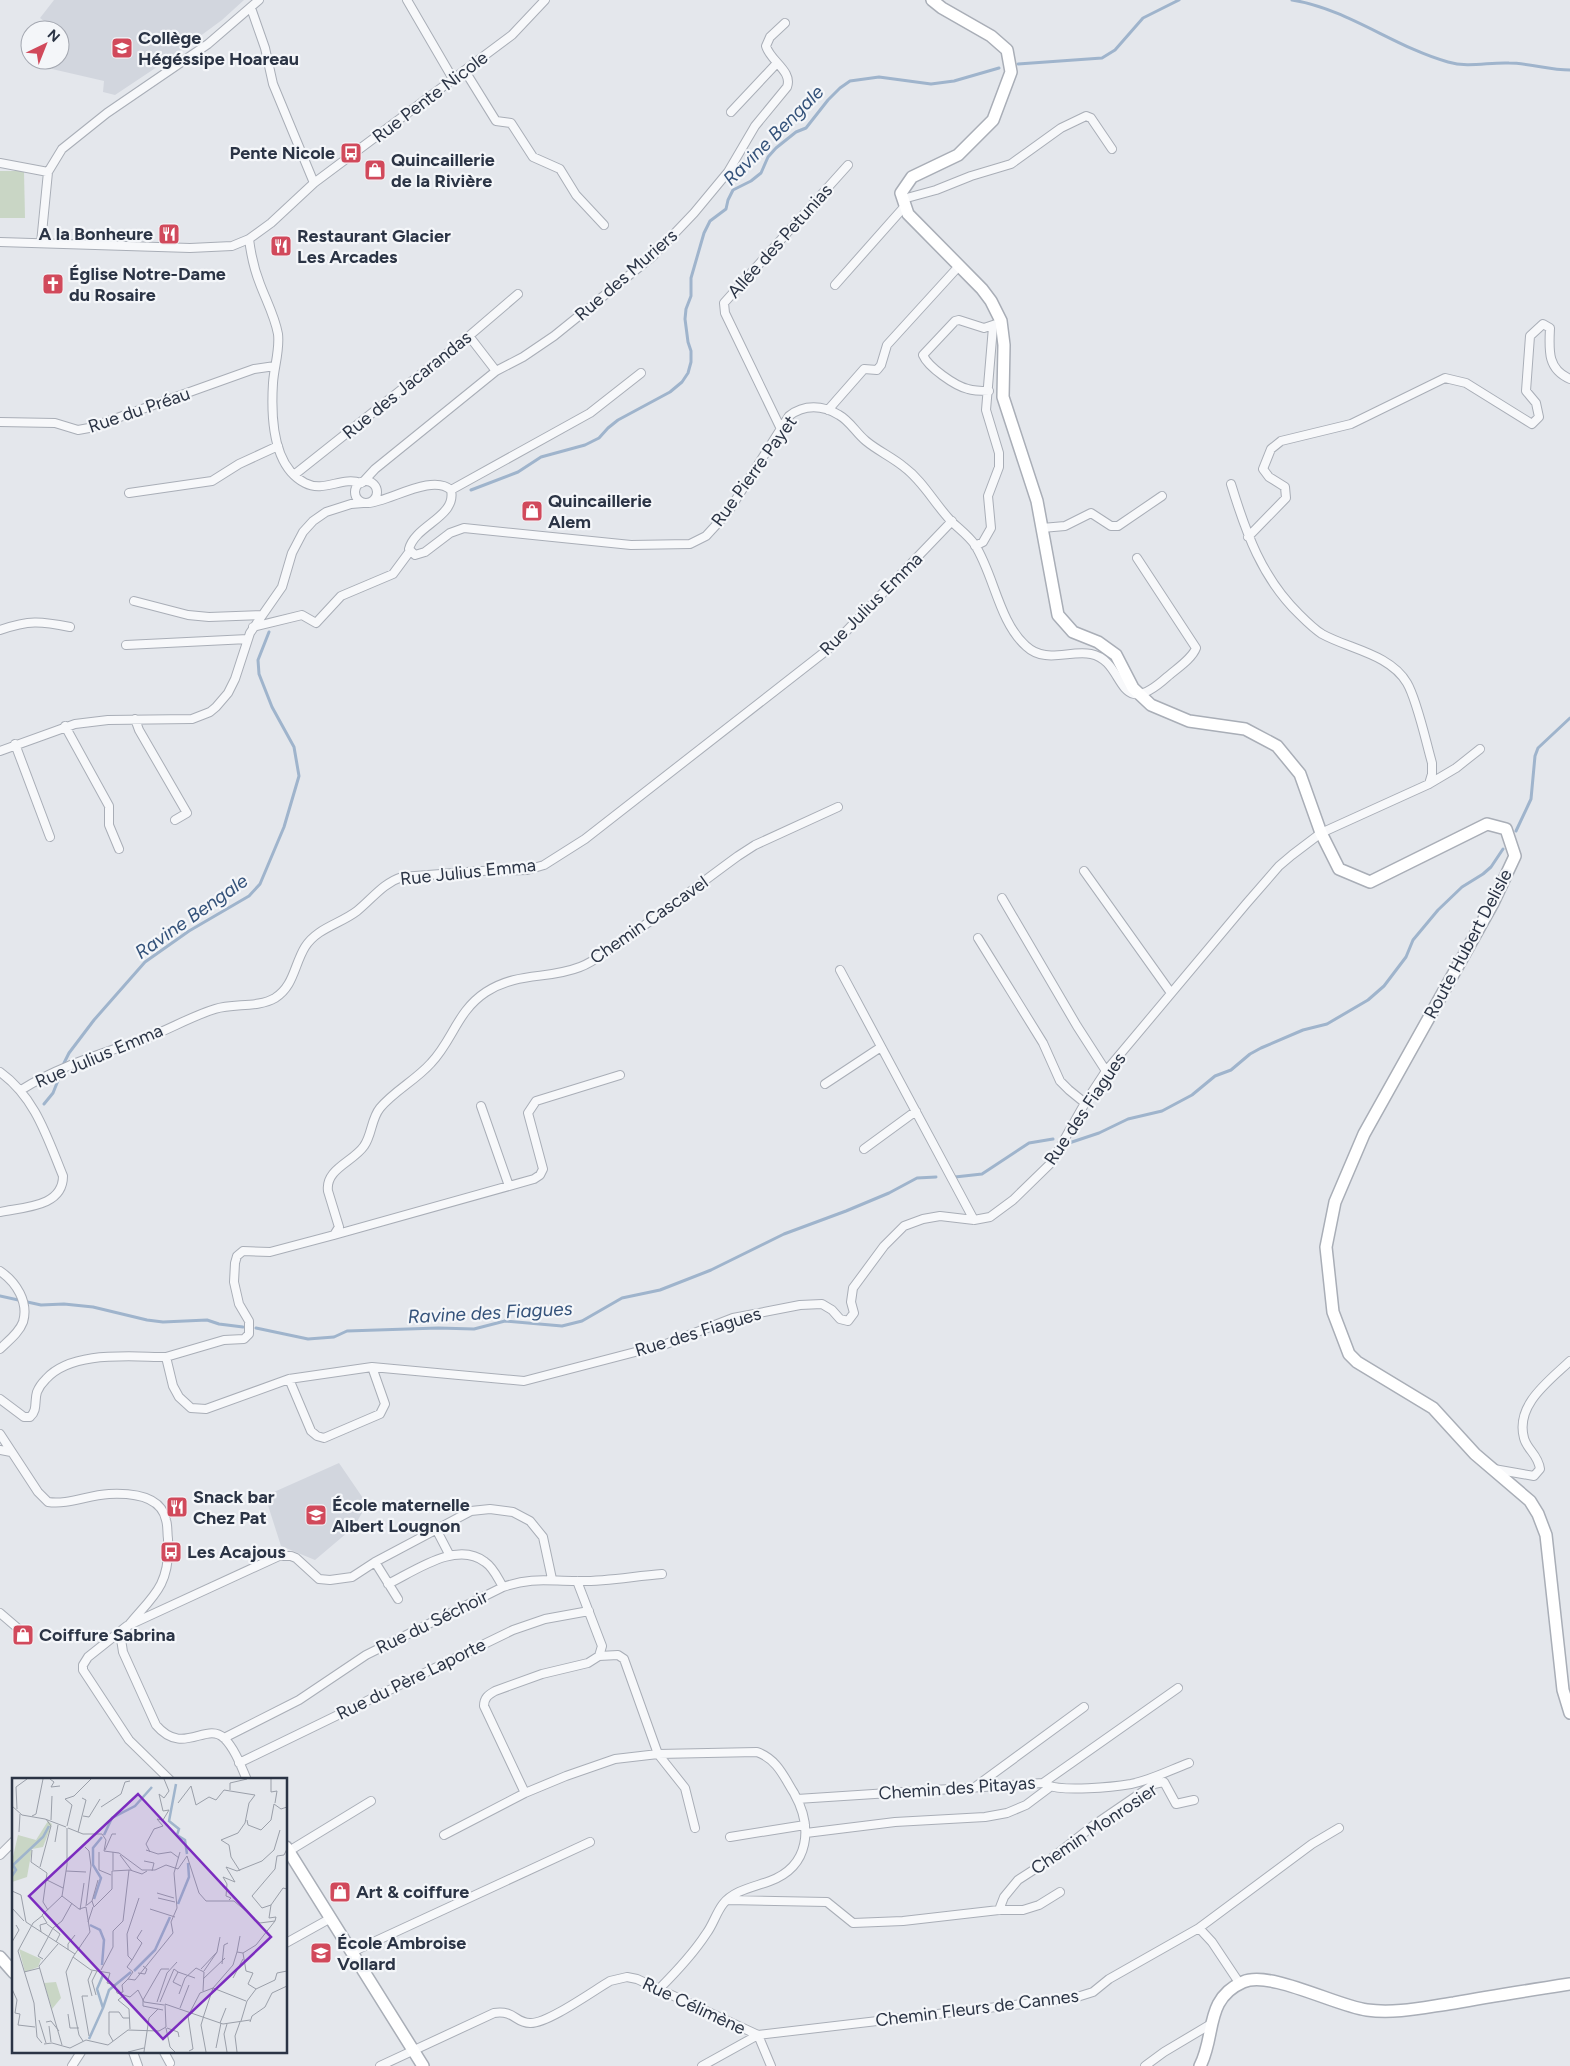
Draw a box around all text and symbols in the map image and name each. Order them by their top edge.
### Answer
north arrow [20,20,70,70]
text: N [44,26,63,46]
place label: Collège Hégéssipe Hoareau [138,27,299,70]
school or university icon: Collège Hégéssipe Hoareau [110,36,134,60]
street label: Rue Pente Nicole [368,46,492,148]
water label: Ravine Bengale [718,80,829,190]
bus stop icon: Pente Nicole [339,141,363,165]
place label: Pente Nicole [229,142,335,164]
place label: Quincaillerie de la Rivière [391,149,495,192]
shop icon: Quincaillerie de la Rivière [363,158,387,182]
street label: Allée des Petunias [723,179,837,303]
restaurant icon: A la Bonheure [157,222,181,246]
place label: A la Bonheure [39,223,153,245]
place label: Restaurant Glacier Les Arcades [297,225,451,268]
street label: Rue des Muriers [570,225,682,325]
restaurant icon: Restaurant Glacier Les Arcades [269,234,293,258]
place label: Église Notre-Dame du Rosaire [69,263,226,306]
church icon: Église Notre-Dame du Rosaire [41,272,65,296]
street label: Rue des Jacarandas [338,326,476,444]
street label: Rue du Préau [85,382,193,438]
street label: Rue Pierre Payet [706,411,802,531]
place label: Quincaillerie Alem [548,490,652,533]
shop icon: Quincaillerie Alem [520,499,544,523]
street label: Rue Julius Emma [815,548,927,660]
street label: Rue Julius Emma [399,854,537,890]
street label: Route Hubert Delisle [1419,865,1517,1023]
water label: Ravine Bengale [130,869,253,964]
street label: Chemin Cascavel [586,871,712,969]
street label: Rue Julius Emma [32,1019,166,1093]
street label: Rue des Fiagues [1039,1049,1131,1169]
water label: Ravine des Fiagues [407,1297,573,1328]
street label: Rue des Fiagues [632,1302,764,1362]
place label: Snack bar Chez Pat [193,1486,275,1529]
place label: École maternelle Albert Lougnon [332,1494,470,1537]
restaurant icon: Snack bar Chez Pat [165,1495,189,1519]
school or university icon: École maternelle Albert Lougnon [304,1503,328,1527]
bus stop icon: Les Acajous [159,1540,183,1564]
place label: Les Acajous [187,1541,286,1563]
street label: Rue du Séchoir [372,1585,492,1659]
shop icon: Coiffure Sabrina [11,1623,35,1647]
place label: Coiffure Sabrina [39,1624,175,1646]
street label: Rue du Père Laporte [333,1633,489,1725]
street label: Chemin des Pitayas [878,1772,1036,1804]
inset map [12,1778,288,2054]
street label: Chemin Monrosier [1027,1779,1161,1879]
shop icon: Art & coiffure [328,1880,352,1904]
place label: Art & coiffure [356,1881,469,1903]
place label: École Ambroise Vollard [337,1932,466,1975]
school or university icon: École Ambroise Vollard [309,1941,333,1965]
street label: Rue Célimène [639,1972,749,2040]
street label: Chemin Fleurs de Cannes [874,1985,1080,2031]

